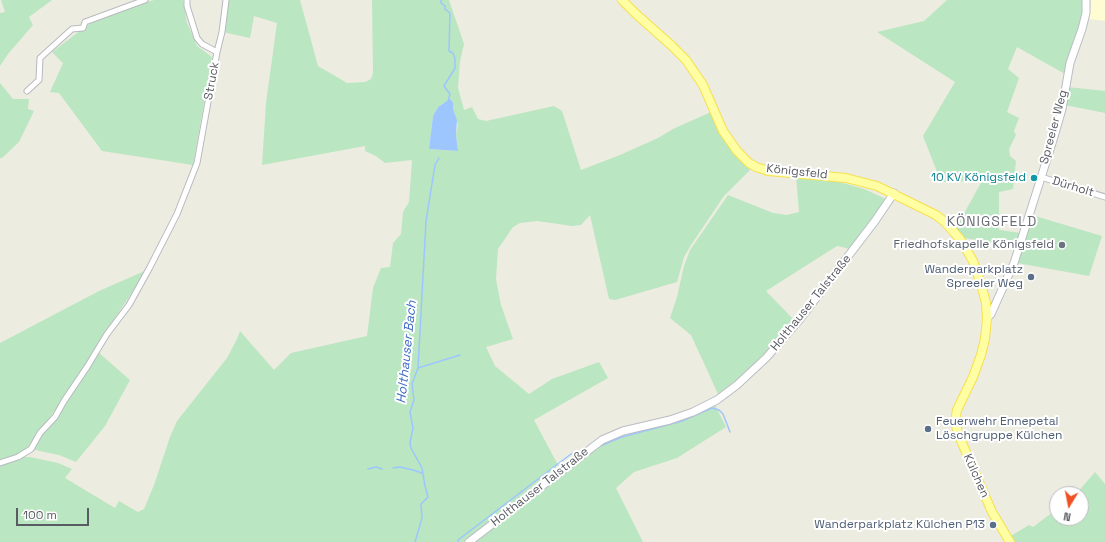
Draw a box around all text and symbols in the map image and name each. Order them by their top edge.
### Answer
street label: Struck [202,61,222,101]
street label: Spreeler Weg [1037,88,1071,166]
street label: Königsfeld [766,162,828,182]
place label: 10 KV Königsfeld [931,171,1026,185]
marker: 10 KV Königsfeld [1029,173,1039,183]
street label: Dürholt [1050,174,1096,200]
district label: KÖNIGSFELD [947,214,1037,230]
place label: Friedhofskapelle Königsfeld [894,238,1054,252]
marker: Friedhofskapelle Königsfeld [1057,240,1067,250]
street label: Holthauser Talstraße [768,252,854,354]
place label: Wanderparkplatz Spreeler Weg [924,263,1023,291]
marker: Wanderparkplatz Spreeler Weg [1026,272,1036,282]
water label: Holthauser Bach [394,300,420,404]
place label: Feuerwehr Ennepetal Löschgruppe Külchen [936,415,1062,443]
marker: Feuerwehr Ennepetal Löschgruppe Külchen [923,424,933,434]
street label: Holthauser Talstraße [488,444,592,530]
street label: Külchen [960,452,992,500]
north arrow [1049,486,1089,526]
scale bar [18,500,91,526]
text: 100 m [23,507,57,523]
text: N [1062,509,1072,524]
place label: Wanderparkplatz Külchen P13 [814,518,985,532]
marker: Wanderparkplatz Külchen P13 [988,520,998,530]

